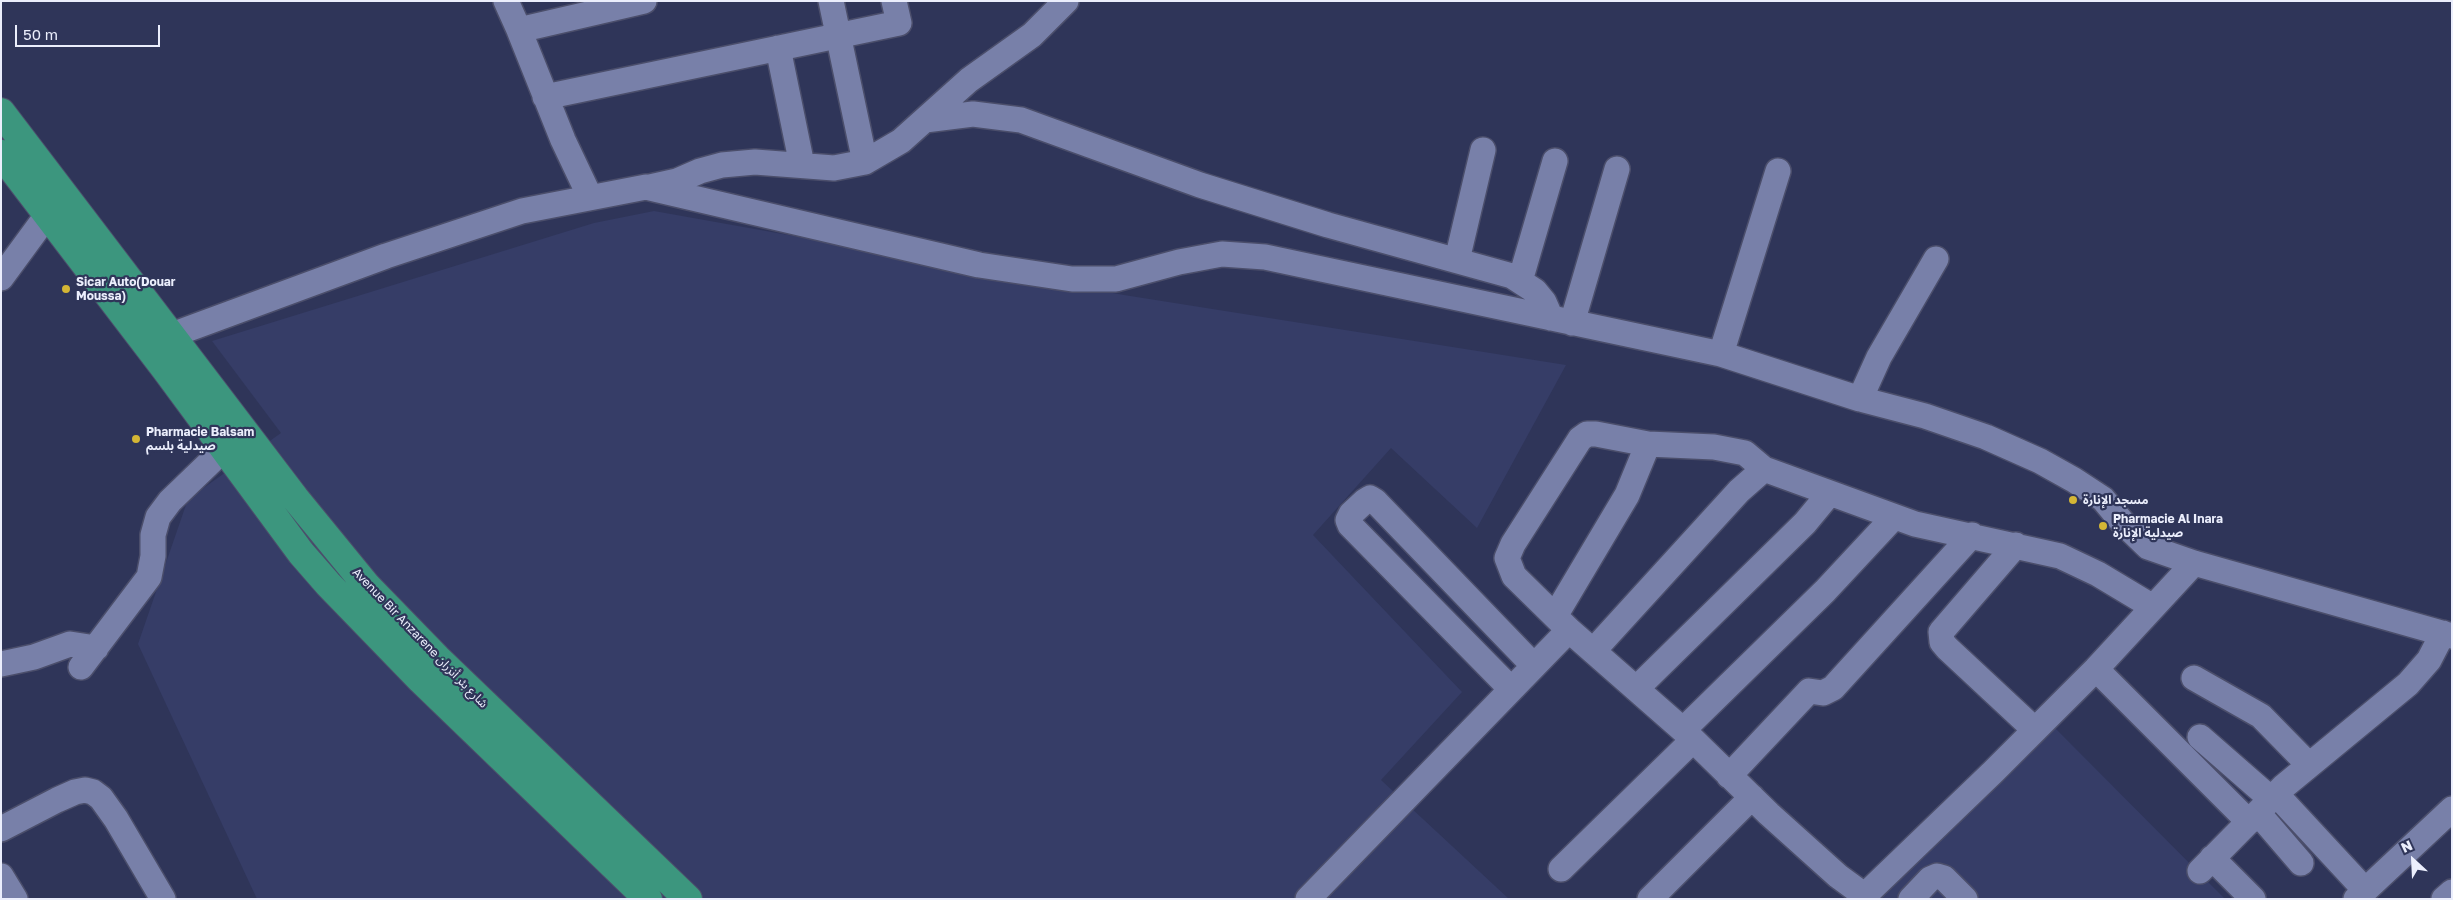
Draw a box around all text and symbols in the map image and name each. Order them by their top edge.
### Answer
scale bar [18,15,162,47]
text: 50 m [23,25,58,43]
place label: Sicar Auto(Douar Moussa) [76,275,175,303]
marker: Sicar Auto(Douar Moussa) [60,283,72,295]
place label: Pharmacie Balsam صيدلية بلسم [146,425,254,453]
marker: Pharmacie Balsam صيدلية بلسم [130,433,142,445]
place label: مسجد الإنارة [2083,493,2148,507]
marker: مسجد الإنارة [2067,494,2079,506]
place label: Pharmacie Al Inara صيدلية الإنارة [2113,512,2223,540]
marker: Pharmacie Al Inara صيدلية الإنارة [2097,520,2109,532]
street label: Avenue Bir Anzarene شارع بئر أنزران [349,565,491,711]
north arrow [2388,835,2438,885]
text: N [2398,836,2415,856]

